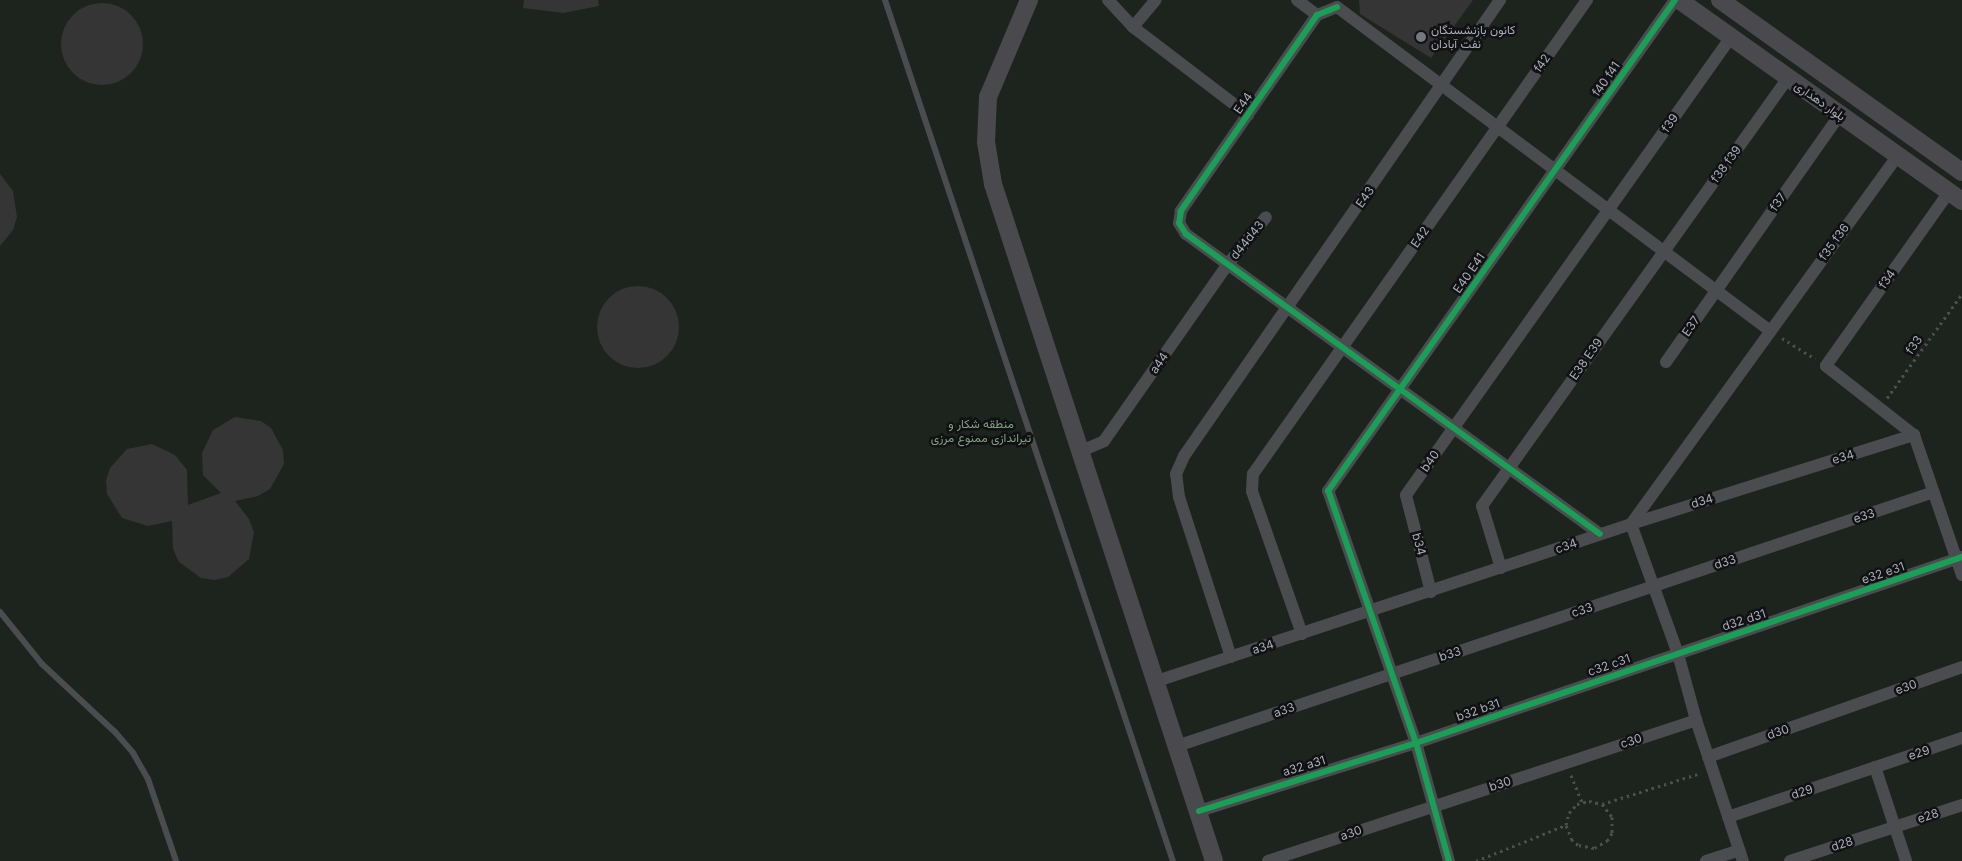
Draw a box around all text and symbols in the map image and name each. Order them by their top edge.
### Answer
place label: کانون بازنشستگان نفت آبادان [1431,23,1515,51]
marker: کانون بازنشستگان نفت آبادان [1415,31,1427,43]
street label: f42 [1531,51,1553,75]
street label: f40 f41 [1589,59,1623,99]
street label: بلوار دهداری [1792,78,1848,124]
street label: E44 [1231,90,1255,116]
street label: f39 [1659,111,1681,135]
street label: f38 f39 [1708,143,1744,185]
street label: E43 [1353,184,1377,210]
street label: f37 [1767,190,1789,214]
street label: d44d43 [1227,218,1267,262]
street label: f35 f36 [1816,221,1852,263]
street label: E42 [1408,224,1432,250]
street label: E40 E41 [1450,250,1488,296]
street label: f34 [1875,267,1899,291]
street label: E37 [1679,313,1703,339]
street label: f33 [1903,333,1925,357]
street label: E38 E39 [1566,335,1606,383]
street label: a44 [1147,350,1171,376]
park label: منطقه شکار و تیراندازی ممنوع مرزی [931,417,1031,445]
street label: e34 [1830,447,1856,467]
street label: b40 [1418,448,1442,474]
street label: d34 [1689,491,1715,511]
street label: e33 [1851,506,1877,526]
street label: b34 [1409,531,1429,557]
street label: c34 [1553,536,1579,556]
street label: d33 [1712,552,1738,572]
street label: e32 e31 [1860,559,1906,587]
street label: c33 [1569,600,1595,620]
street label: d32 d31 [1720,606,1768,634]
street label: a34 [1250,637,1276,657]
street label: b33 [1437,644,1463,664]
street label: c32 c31 [1586,651,1632,679]
street label: e30 [1893,677,1919,697]
street label: b32 b31 [1454,696,1502,724]
street label: a33 [1271,700,1297,720]
street label: d30 [1765,722,1791,742]
street label: c30 [1618,731,1644,751]
street label: e29 [1906,743,1932,763]
street label: a32 a31 [1281,753,1327,779]
street label: b30 [1487,774,1513,794]
street label: d29 [1789,782,1815,802]
street label: e28 [1915,806,1941,826]
street label: a30 [1338,823,1364,843]
street label: d28 [1829,834,1855,854]

